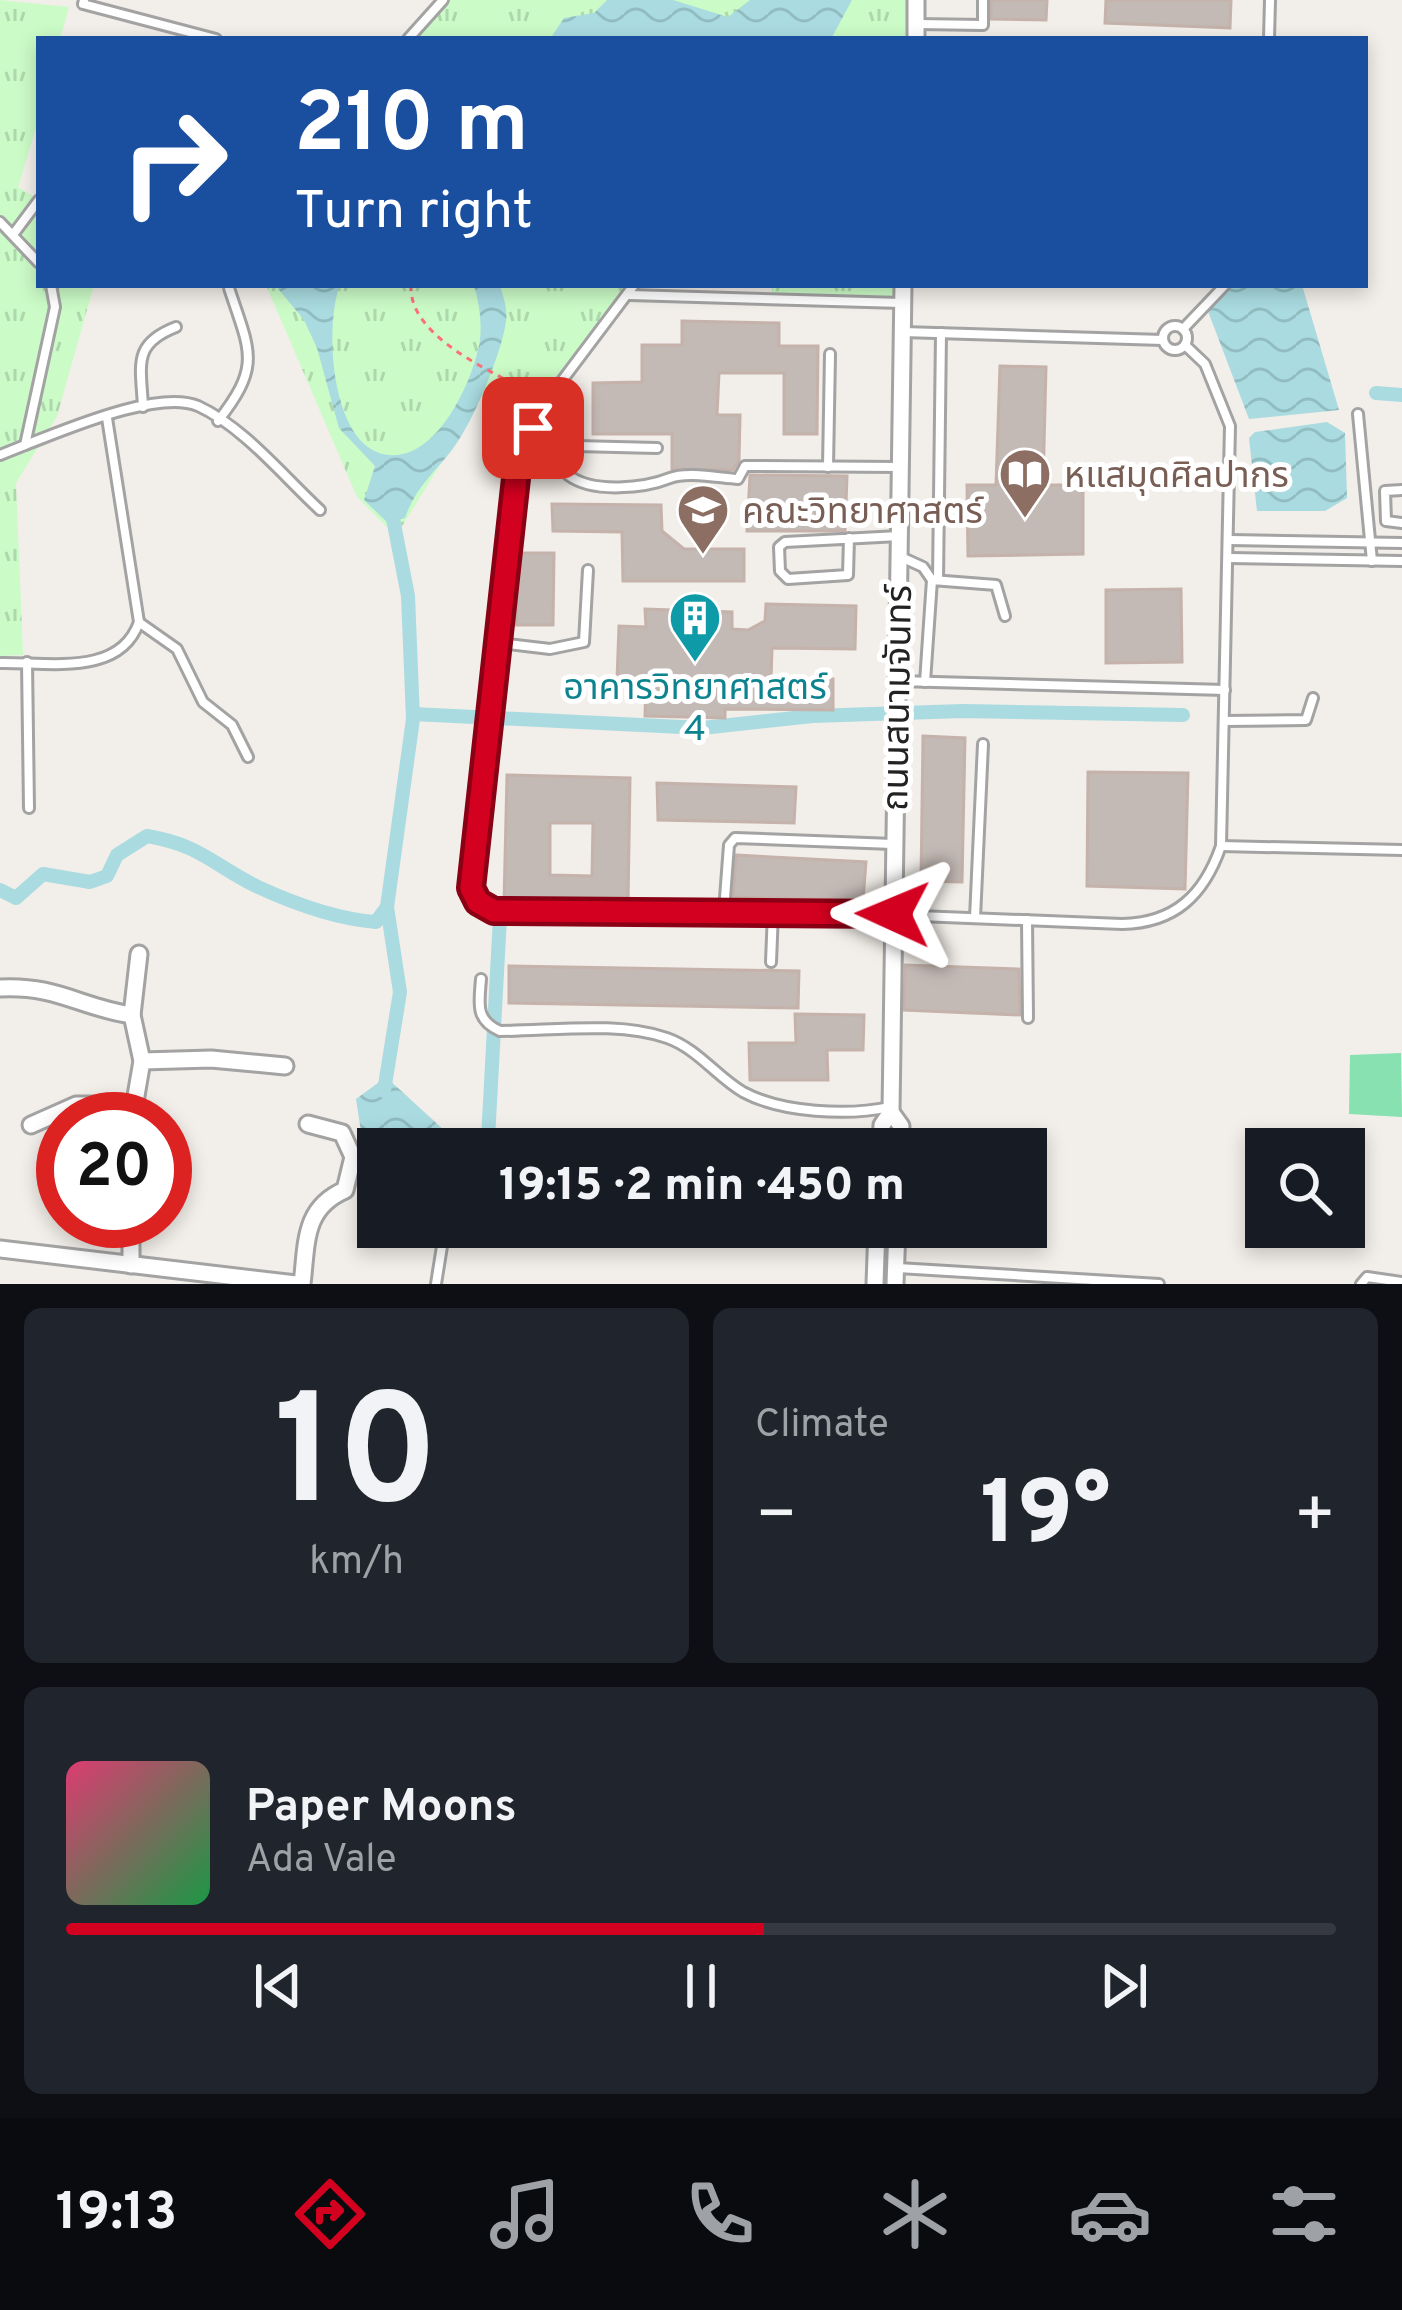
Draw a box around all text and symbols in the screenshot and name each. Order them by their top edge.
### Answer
text: 210 m [294,75,529,181]
icon: right [96,84,252,240]
text: Turn right [294,179,533,248]
pin [482,377,584,479]
icon: arrive [500,395,566,461]
library icon: หแสมุดศิลปากร [997,446,1053,520]
place label: หแสมุดศิลปากร [1064,455,1289,501]
school or university icon: คณะวิทยาศาสตร์ [675,482,731,556]
place label: คณะวิทยาศาสตร์ [742,491,985,537]
street label: ถนนสนามจันทร์ [875,583,925,811]
building icon: อาคารวิทยาศาสตร์ 4 [667,590,723,664]
place label: อาคารวิทยาศาสตร์ 4 [563,667,829,754]
position arrow [830,851,956,977]
speed limit sign: 20 [36,1092,192,1248]
map controls [1245,1128,1365,1248]
button: search [1245,1128,1365,1248]
text: 19:15 · 2 min · 450 m [499,1159,905,1216]
text: 10 [274,1362,439,1560]
text: Climate [755,1402,889,1451]
text: 19° [980,1462,1111,1575]
text: − [755,1477,798,1560]
text: + [1293,1477,1336,1560]
text: km/h [309,1539,404,1588]
text: Paper Moons [246,1780,517,1837]
text: Ada Vale [246,1837,397,1886]
icon: previous [245,1953,311,2019]
icon: pause [668,1953,734,2019]
icon: next [1091,1953,1157,2019]
icon: directions [288,2172,372,2256]
icon: music [483,2172,567,2256]
icon: phone [678,2172,762,2256]
icon: climate [873,2172,957,2256]
icon: car [1068,2172,1152,2256]
icon: filters [1262,2172,1346,2256]
text: 19:13 [55,2180,177,2249]

